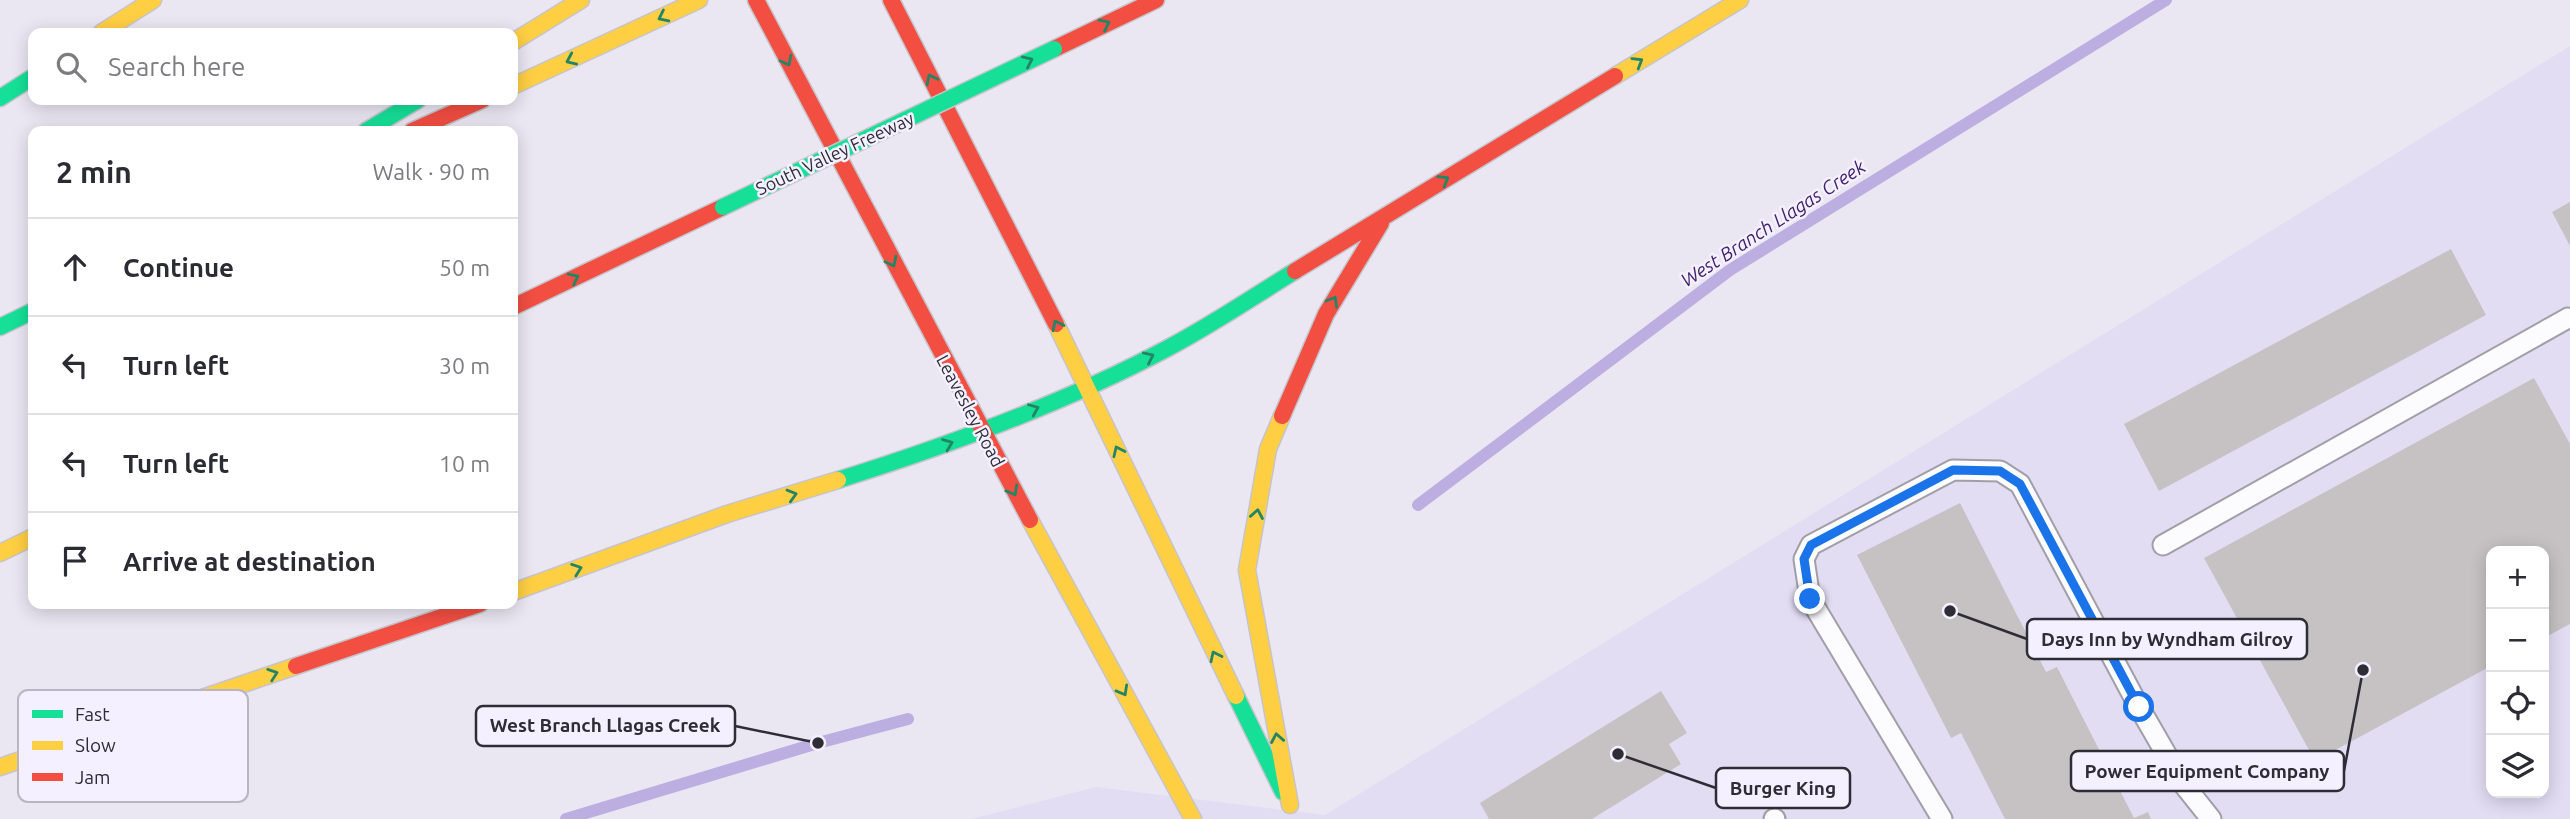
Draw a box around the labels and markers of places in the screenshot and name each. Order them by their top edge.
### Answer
callout: Days Inn by Wyndham Gilroy [2027,619,2307,659]
callout: West Branch Llagas Creek [476,706,735,746]
callout: Power Equipment Company [2071,751,2344,791]
callout: Burger King [1716,768,1850,808]

